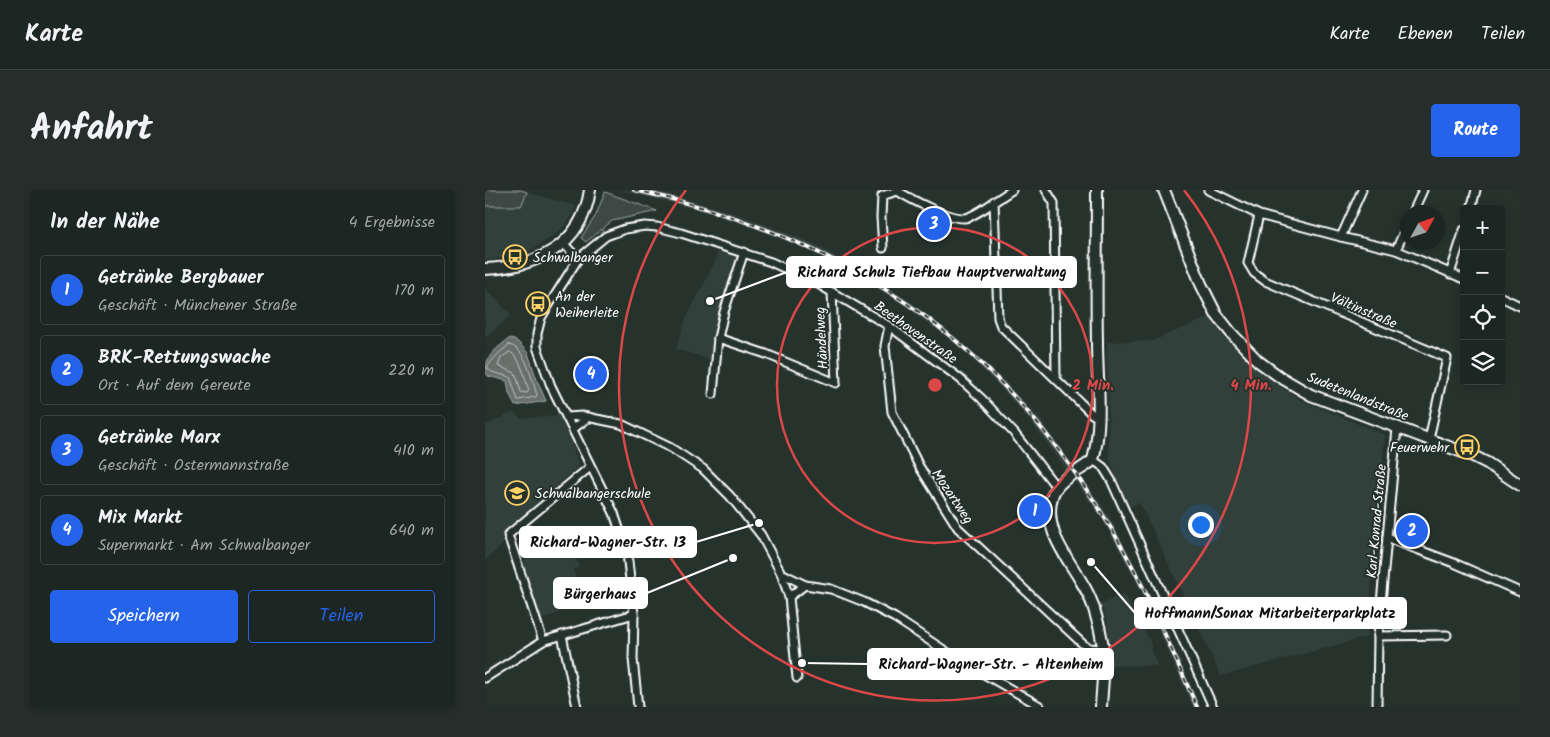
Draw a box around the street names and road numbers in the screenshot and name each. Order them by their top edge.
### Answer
street label: Vältinstraße [1327,287,1401,335]
street label: Beethovenstraße [869,296,962,370]
street label: Händelweg [809,306,835,370]
street label: Sudetenlandstraße [1303,366,1413,428]
street label: Karl-Konrad-Straße [1361,462,1393,579]
street label: Mozartweg [926,464,979,529]

